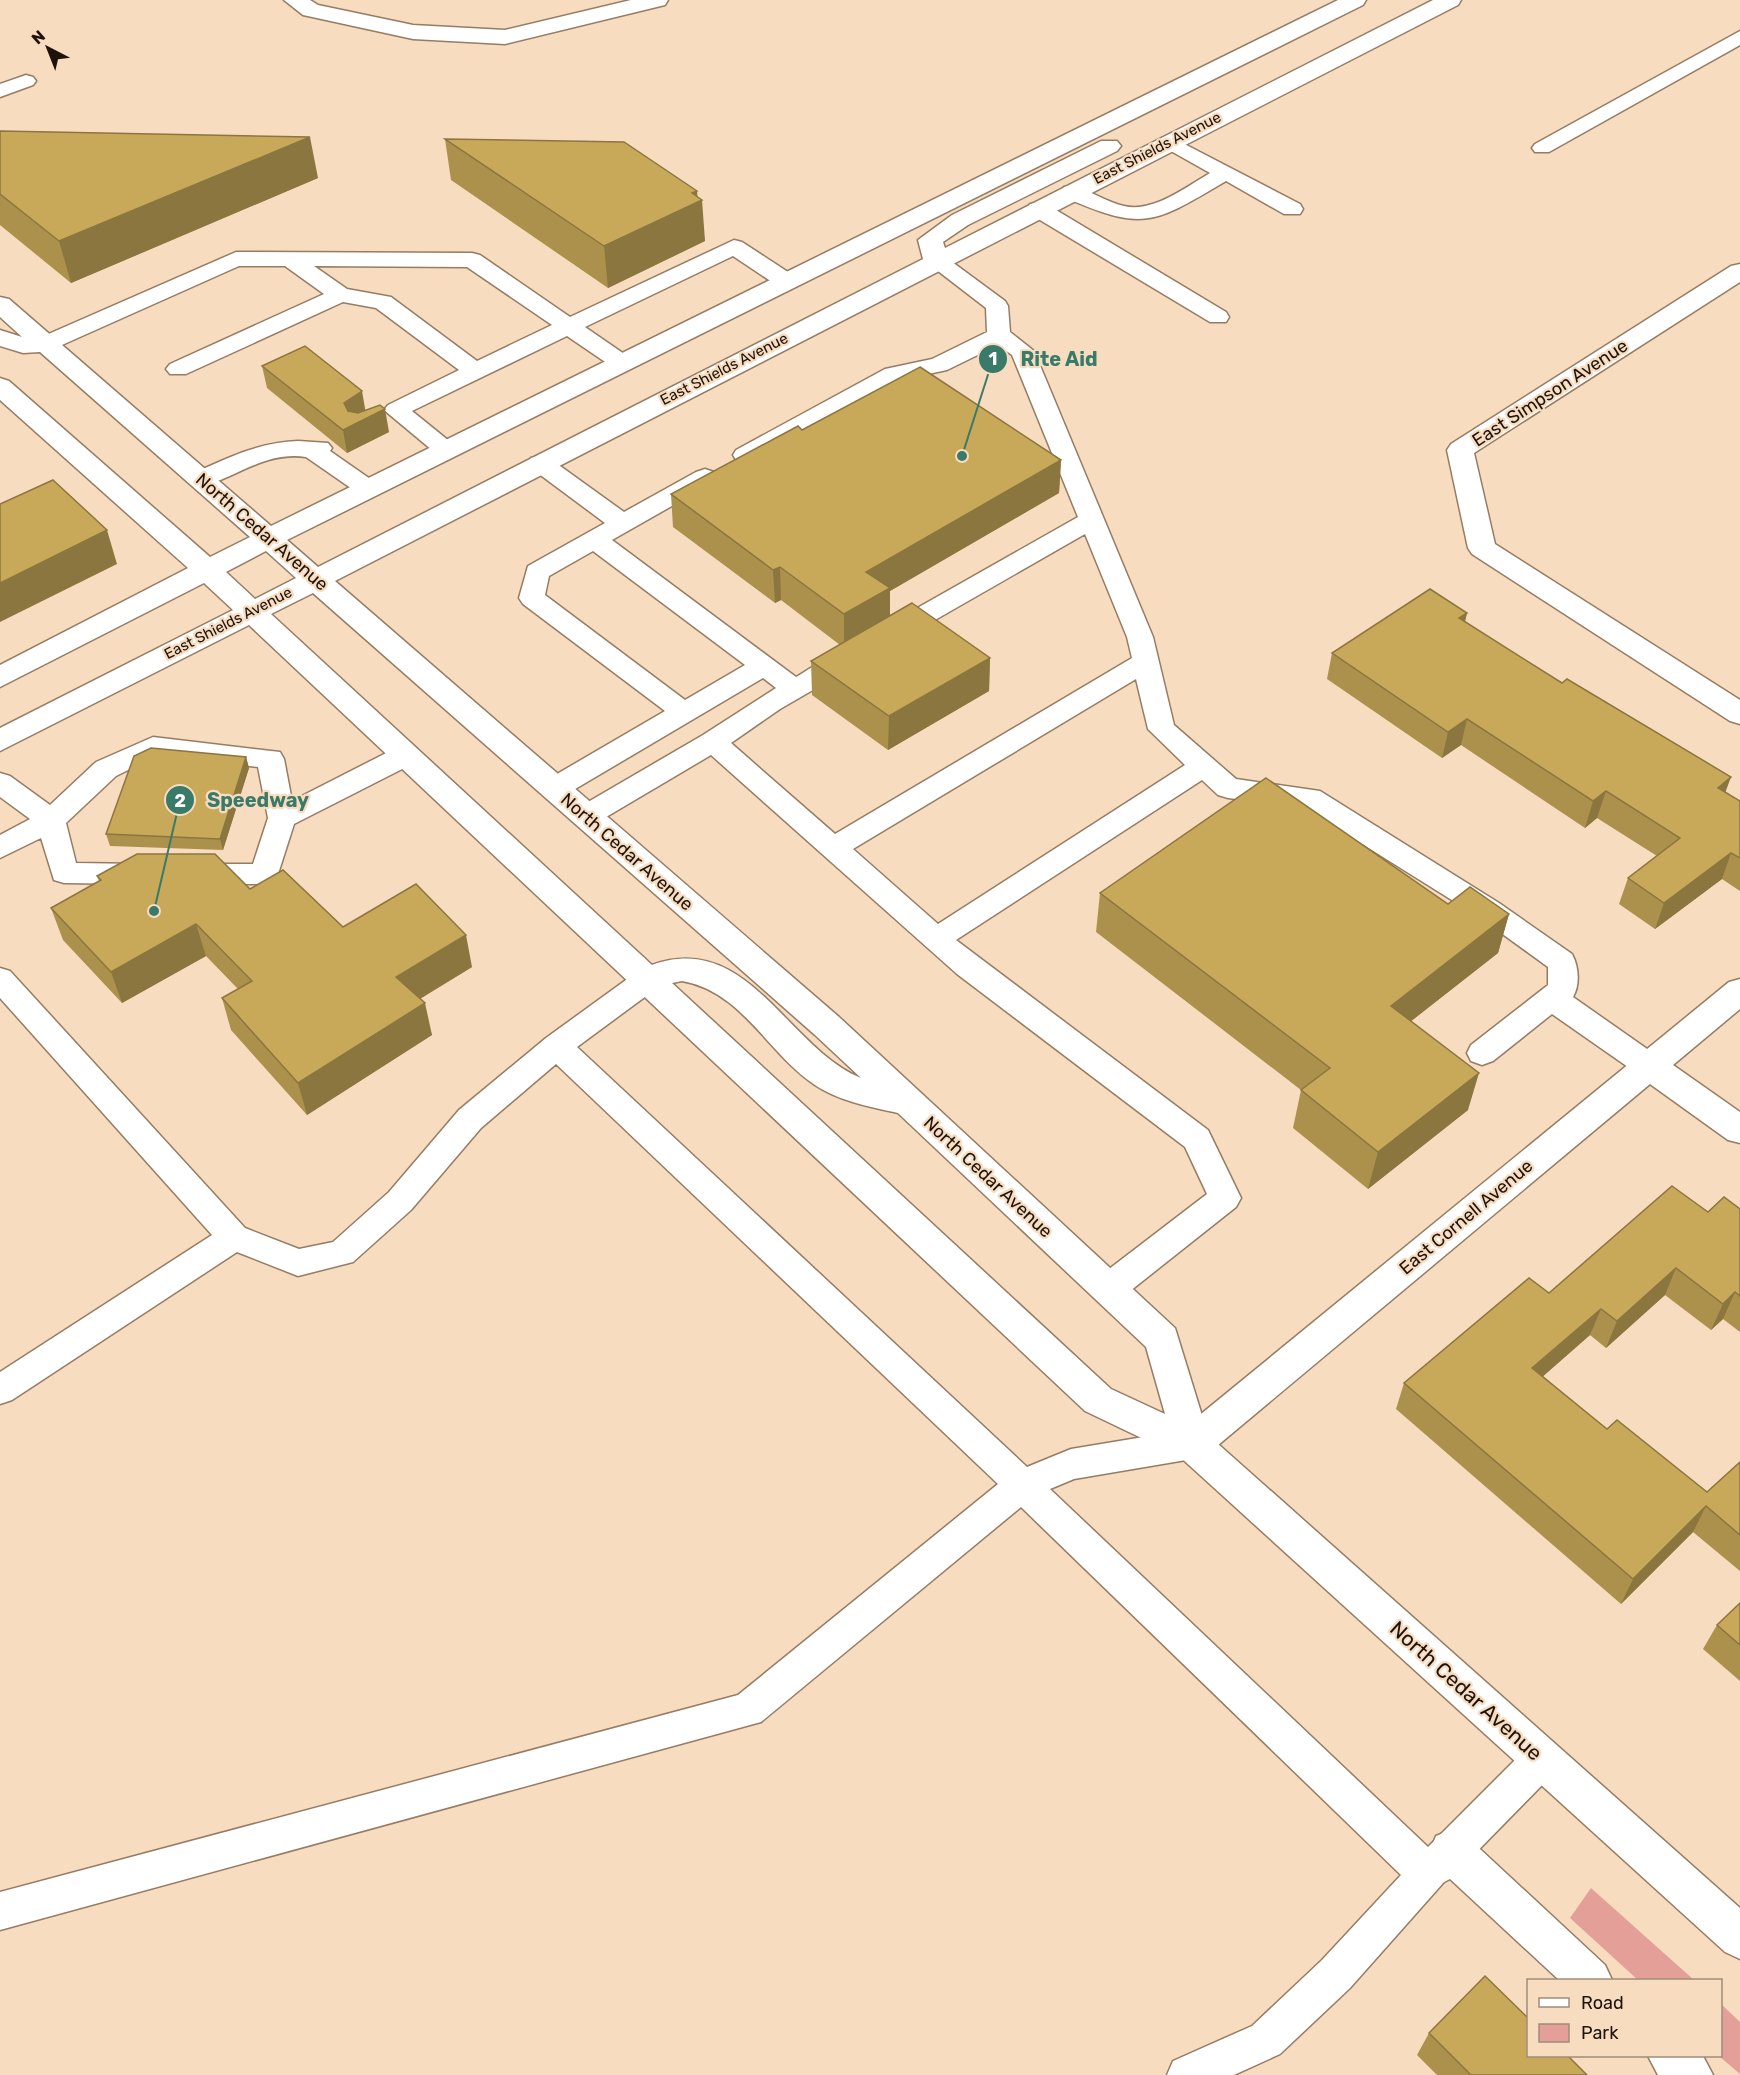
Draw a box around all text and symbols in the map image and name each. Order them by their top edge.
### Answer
north arrow [18,18,78,78]
text: N [28,26,49,48]
street label: East Shields Avenue [1090,108,1224,188]
street label: East Shields Avenue [657,329,791,409]
street label: East Simpson Avenue [1468,334,1632,452]
callout: Rite Aid [978,340,1110,378]
text: Rite Aid [1020,347,1098,371]
text: 1 [989,348,997,370]
street label: North Cedar Avenue [191,469,333,595]
street label: East Shields Avenue [161,583,295,663]
callout: Speedway [165,781,321,819]
text: Speedway [207,788,309,812]
street label: North Cedar Avenue [556,789,698,915]
text: 2 [174,790,186,812]
street label: North Cedar Avenue [919,1112,1057,1242]
street label: East Cornell Avenue [1395,1155,1537,1279]
street label: North Cedar Avenue [1385,1616,1548,1766]
legend [1527,1979,1722,2057]
text: Road [1581,1992,1624,2014]
text: Park [1581,2022,1619,2044]

